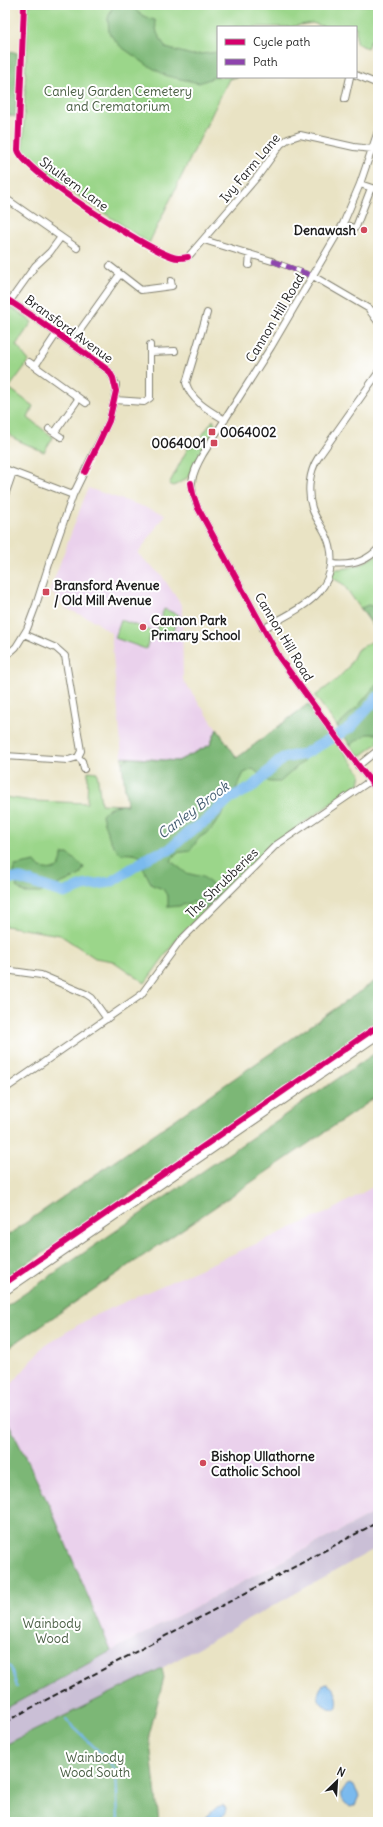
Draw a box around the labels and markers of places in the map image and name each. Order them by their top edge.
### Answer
place label: Denawash [294,222,356,239]
marker: Denawash [359,225,369,235]
place label: 0064002 [220,424,276,441]
marker: 0064002 [207,427,217,437]
place label: 0064001 [152,435,206,452]
marker: 0064001 [209,438,219,448]
place label: Bransford Avenue / Old Mill Avenue [54,577,159,609]
marker: Bransford Avenue / Old Mill Avenue [41,587,51,597]
place label: Cannon Park Primary School [151,612,241,644]
marker: Cannon Park Primary School [138,622,148,632]
place label: Bishop Ullathorne Catholic School [211,1448,315,1480]
marker: Bishop Ullathorne Catholic School [198,1458,208,1468]

